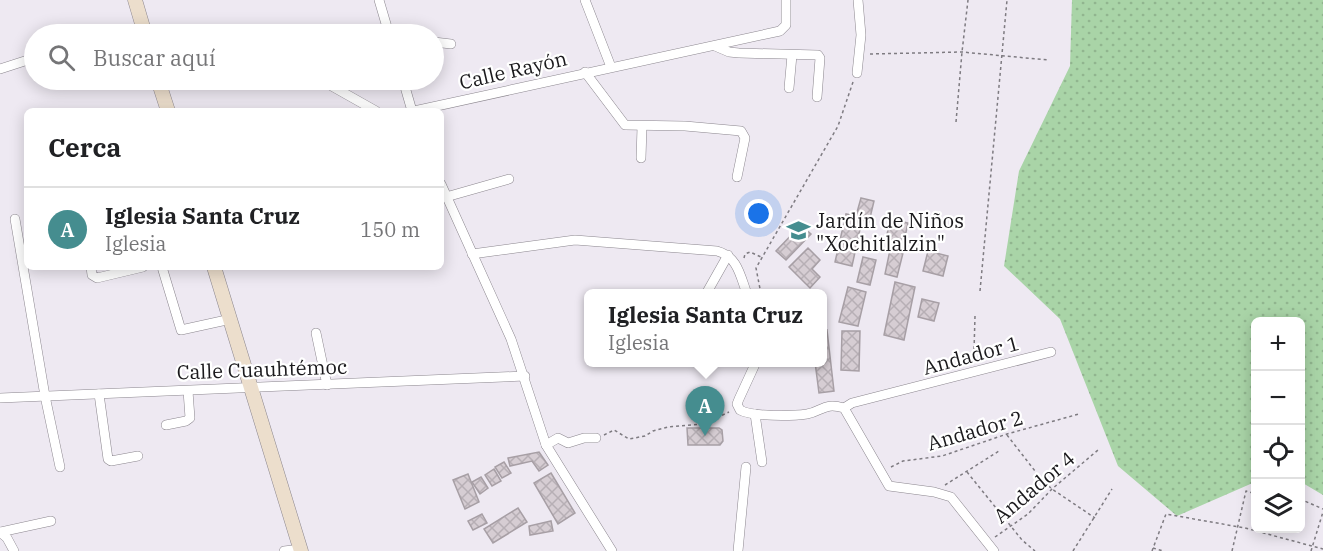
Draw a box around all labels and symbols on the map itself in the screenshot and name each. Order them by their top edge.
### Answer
street label: Calle Rayón [456,44,570,95]
your location [744,199,773,228]
place label: Jardín de Niños "Xochitlalzin" [816,207,964,257]
school or university icon: Jardín de Niños "Xochitlalzin" [785,218,811,244]
street label: Andador 1 [920,329,1022,381]
street label: Calle Cuauhtémoc [176,353,348,385]
pin: A [686,386,724,436]
street label: Andador 2 [924,403,1026,457]
street label: Andador 4 [988,445,1080,529]

